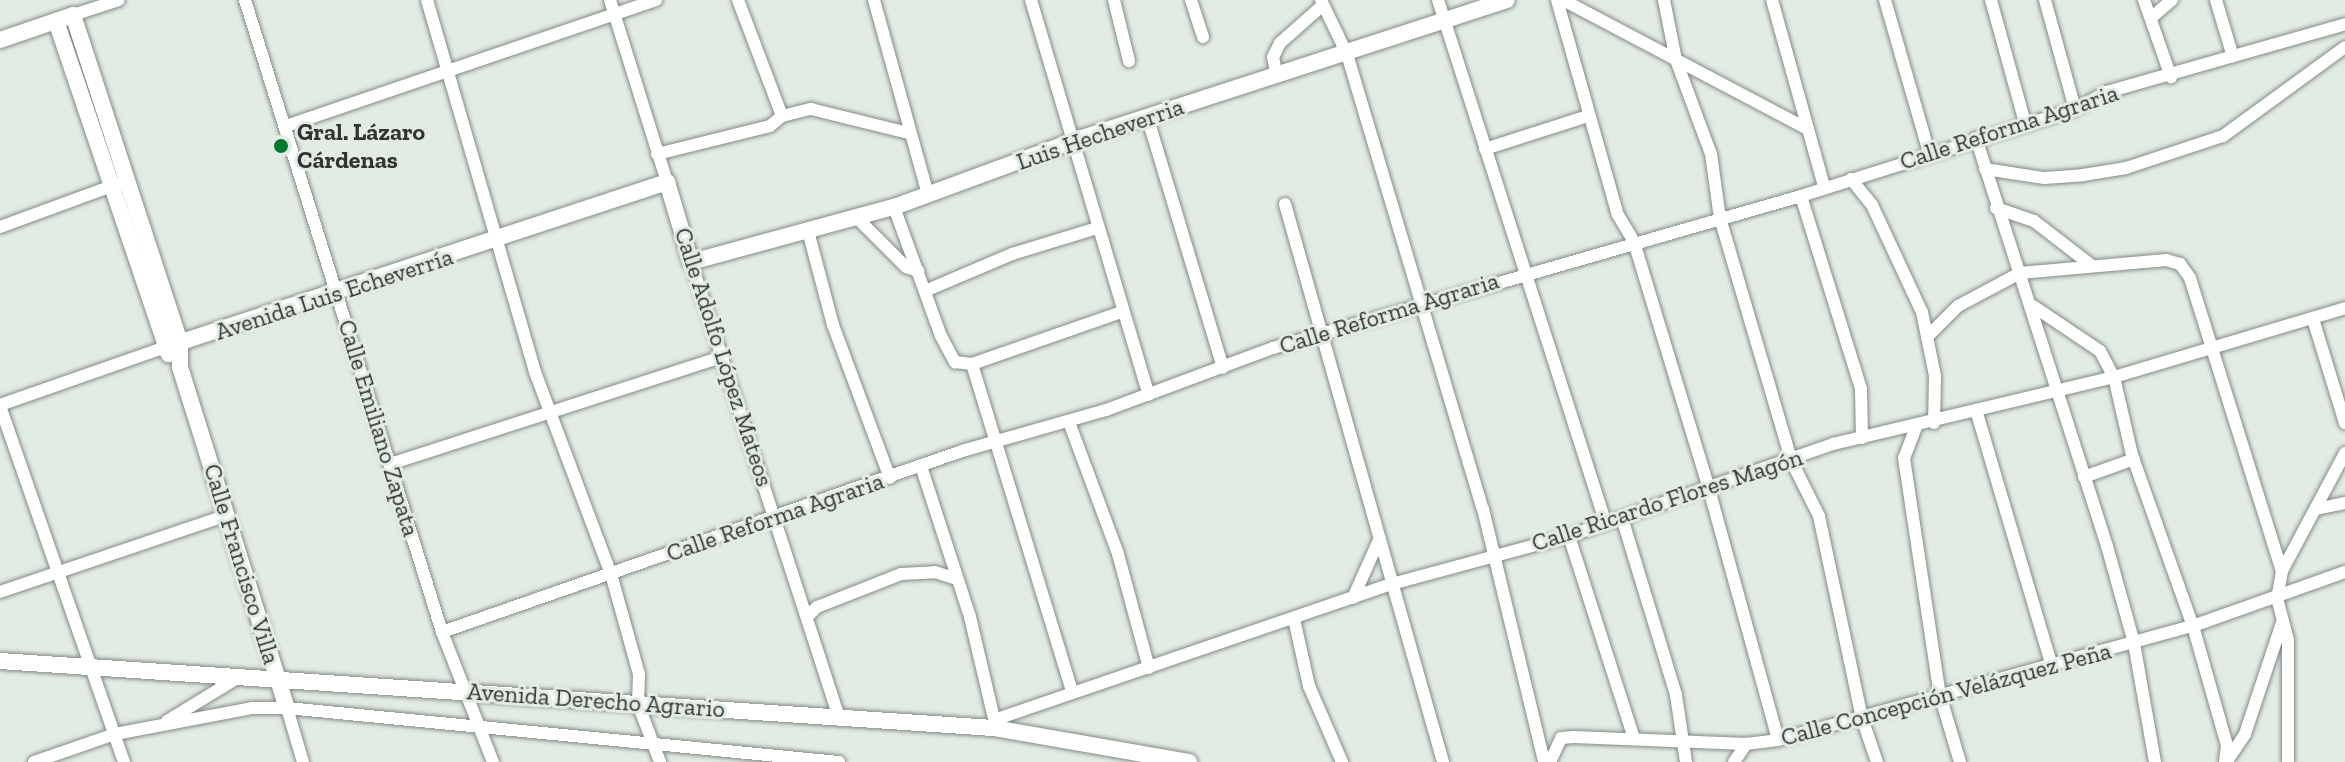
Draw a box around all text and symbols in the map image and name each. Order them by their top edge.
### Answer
street label: Calle Reforma Agraria [1896,78,2122,176]
street label: Luis Hecheverria [1013,92,1187,176]
place label: Gral. Lázaro Cárdenas [297,118,425,174]
marker: Gral. Lázaro Cárdenas [272,137,290,155]
street label: Calle Adolfo López Mateos [668,224,780,490]
street label: Avenida Luis Echeverría [211,242,457,346]
street label: Calle Reforma Agraria [1276,266,1502,360]
street label: Calle Emiliano Zapata [332,316,426,540]
street label: Calle Ricardo Flores Magón [1528,443,1806,557]
street label: Calle Francisco Villa [198,460,286,668]
street label: Calle Reforma Agraria [662,466,888,568]
street label: Calle Concepción Velázquez Peña [1777,636,2115,752]
street label: Avenida Derecho Agrario [466,677,726,723]

